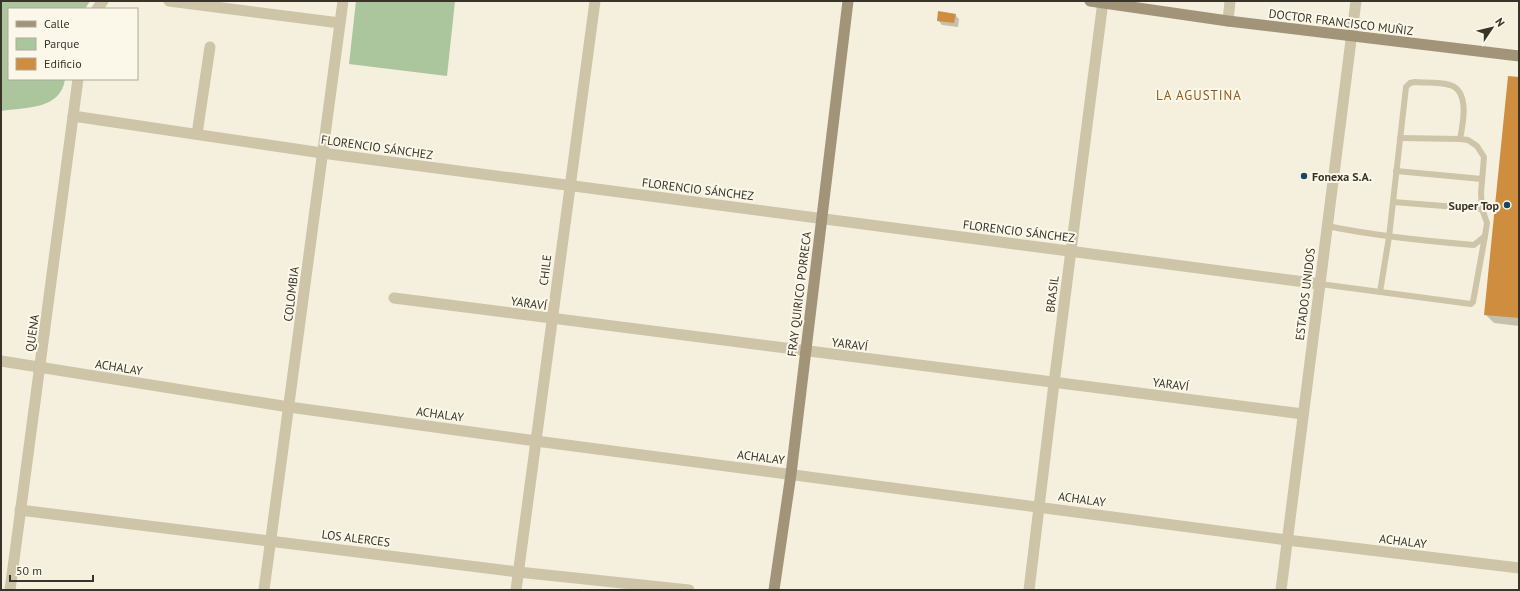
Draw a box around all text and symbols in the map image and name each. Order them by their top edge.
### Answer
street label: DOCTOR FRANCISCO MUÑIZ [1268,6,1415,38]
legend [8,8,138,80]
north arrow [1472,8,1512,48]
text: N [1492,15,1508,29]
text: Calle [44,16,70,31]
text: Parque [44,36,79,51]
text: Edificio [44,56,82,71]
district label: LA AGUSTINA [1156,87,1242,104]
street label: FLORENCIO SÁNCHEZ [320,132,434,162]
place label: Fonexa S.A. [1312,169,1372,184]
marker: Fonexa S.A. [1299,171,1309,181]
street label: FLORENCIO SÁNCHEZ [641,175,755,203]
place label: Super Top [1449,198,1500,213]
marker: Super Top [1502,200,1512,210]
street label: FLORENCIO SÁNCHEZ [962,217,1076,245]
street label: FRAY QUIRICO PORRECA [784,231,814,357]
street label: ESTADOS UNIDOS [1292,247,1318,341]
street label: CHILE [536,254,554,286]
street label: COLOMBIA [280,266,302,322]
street label: BRASIL [1042,275,1062,313]
street label: YARAVÍ [510,293,549,313]
street label: QUENA [22,313,42,353]
street label: YARAVÍ [831,334,870,354]
street label: ACHALAY [94,356,144,378]
street label: YARAVÍ [1152,374,1191,394]
street label: ACHALAY [415,403,465,425]
street label: ACHALAY [736,447,786,467]
street label: ACHALAY [1057,488,1107,510]
street label: LOS ALERCES [321,526,391,550]
street label: ACHALAY [1378,531,1428,551]
scale bar [10,557,93,583]
text: 50 m [16,563,42,578]

